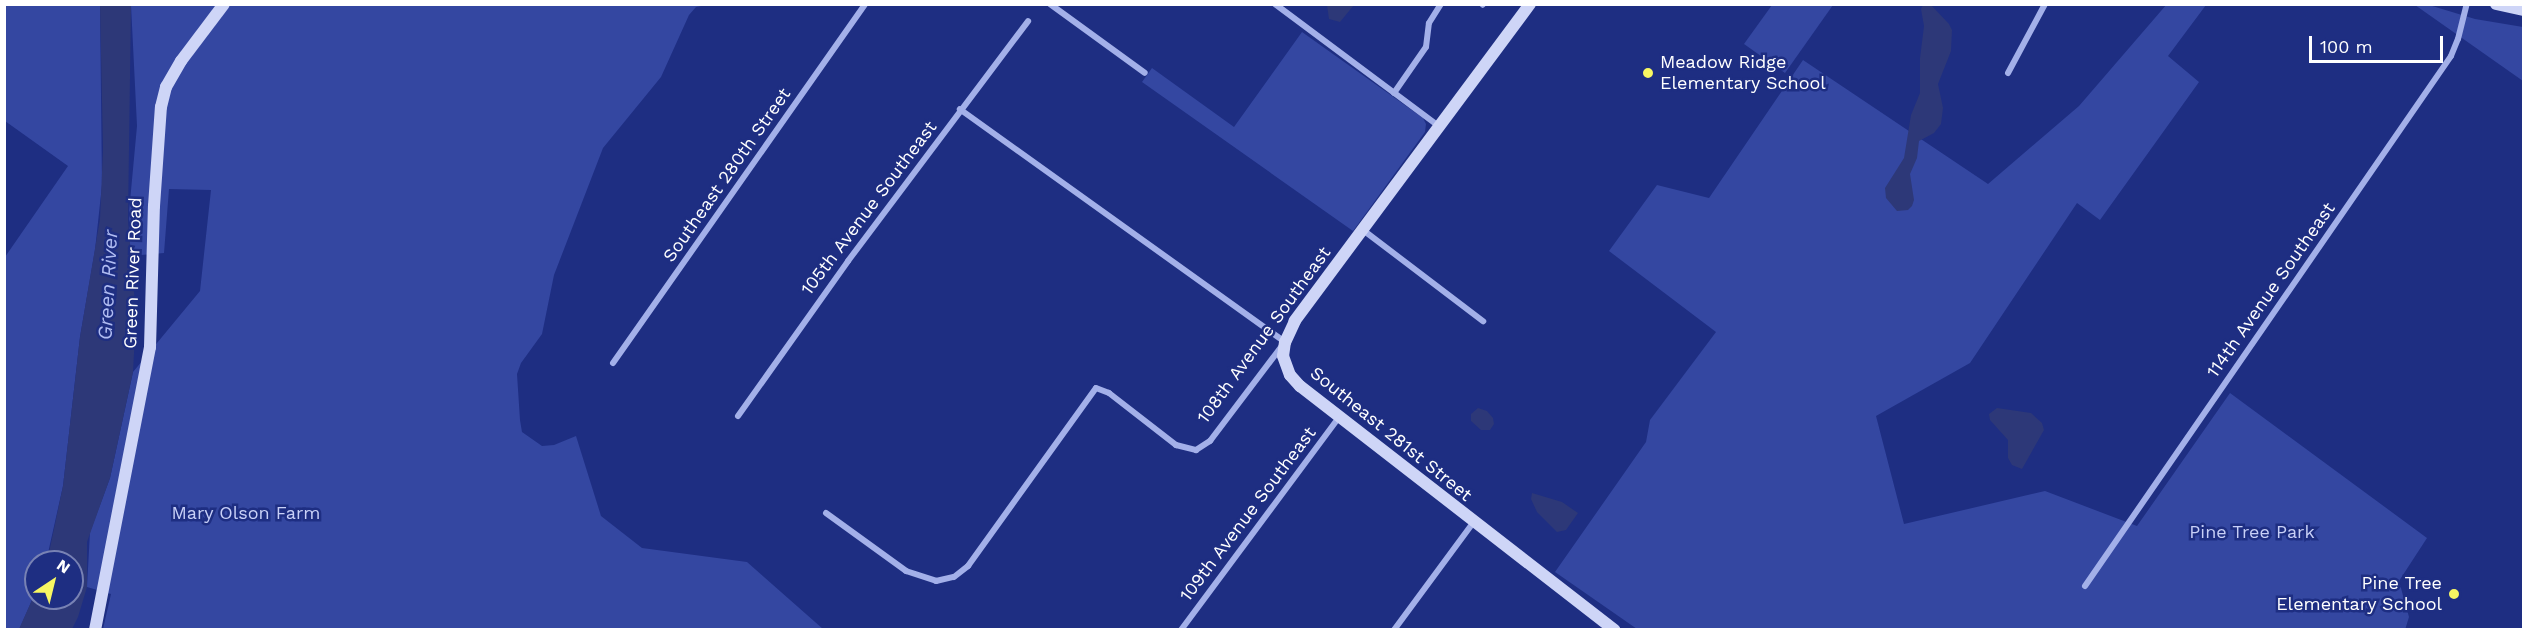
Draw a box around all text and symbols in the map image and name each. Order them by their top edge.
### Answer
scale bar [2312,24,2446,62]
text: 100 m [2320,36,2373,57]
place label: Meadow Ridge Elementary School [1660,52,1826,94]
marker: Meadow Ridge Elementary School [1641,66,1655,80]
street label: Southeast 280th Street [659,84,795,266]
street label: 105th Avenue Southeast [796,116,942,300]
street label: Green River Road [120,197,146,349]
street label: 114th Avenue Southeast [2202,198,2340,382]
water label: Green River [93,229,123,341]
street label: 108th Avenue Southeast [1192,242,1336,428]
street label: Southeast 281st Street [1306,362,1476,506]
street label: 109th Avenue Southeast [1175,422,1321,606]
park label: Mary Olson Farm [171,502,321,524]
park label: Pine Tree Park [2189,521,2315,543]
north arrow [24,550,84,610]
text: N [53,555,74,578]
place label: Pine Tree Elementary School [2276,573,2442,616]
marker: Pine Tree Elementary School [2447,587,2461,601]

